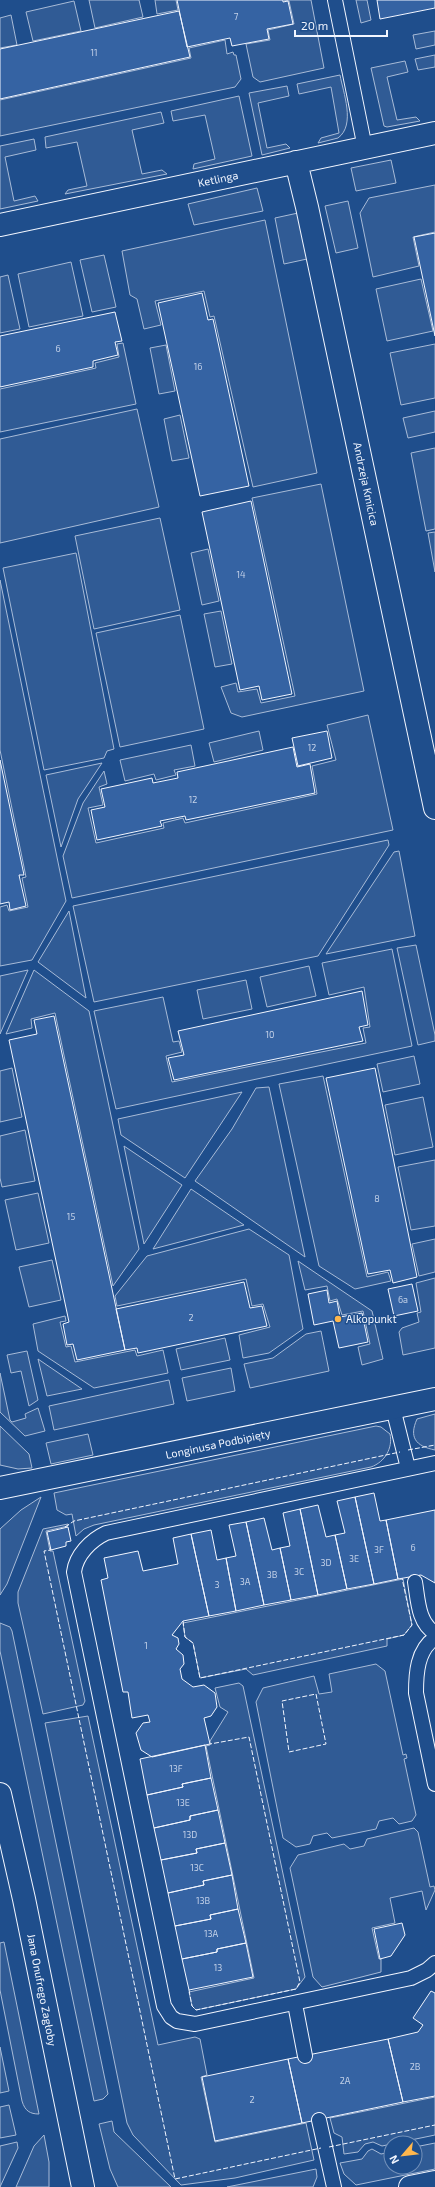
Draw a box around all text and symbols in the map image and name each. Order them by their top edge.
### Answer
house number: 7 [234,11,239,22]
scale bar [295,12,387,38]
text: 20 m [301,18,328,32]
house number: 11 [90,47,98,58]
street label: Ketlinga [197,168,239,189]
house number: 6 [55,343,61,354]
house number: 16 [194,361,202,372]
street label: Andrzeja Kmicica [350,441,382,527]
house number: 14 [236,569,246,580]
house number: 12 [308,742,316,753]
house number: 12 [189,794,197,805]
house number: 10 [265,1029,275,1040]
house number: 8 [374,1193,380,1204]
house number: 15 [67,1211,75,1222]
house number: 6a [398,1294,408,1305]
house number: 2 [188,1312,194,1323]
place label: Alkopunkt [346,1312,397,1325]
marker: Alkopunkt [333,1314,343,1324]
street label: Longinusa Podbipięty [164,1426,272,1461]
house number: 6 [410,1542,416,1553]
house number: 3F [374,1544,384,1555]
house number: 3E [349,1553,359,1564]
house number: 3D [321,1557,332,1568]
house number: 3C [294,1566,304,1577]
house number: 3B [267,1569,278,1580]
house number: 3A [240,1576,251,1587]
house number: 3 [214,1579,220,1590]
house number: 1 [144,1640,148,1651]
house number: 13F [169,1763,183,1774]
house number: 13E [176,1797,190,1808]
house number: 13D [183,1829,197,1840]
house number: 13C [190,1862,204,1873]
house number: 13B [196,1895,211,1906]
house number: 13A [204,1928,218,1939]
street label: Jana Onufrego Zagłoby [25,1933,60,2047]
house number: 13 [214,1962,222,1973]
house number: 2B [410,2061,421,2072]
house number: 2A [340,2075,351,2086]
house number: 2 [249,2094,255,2105]
north arrow [383,2135,423,2175]
text: N [386,2153,401,2166]

